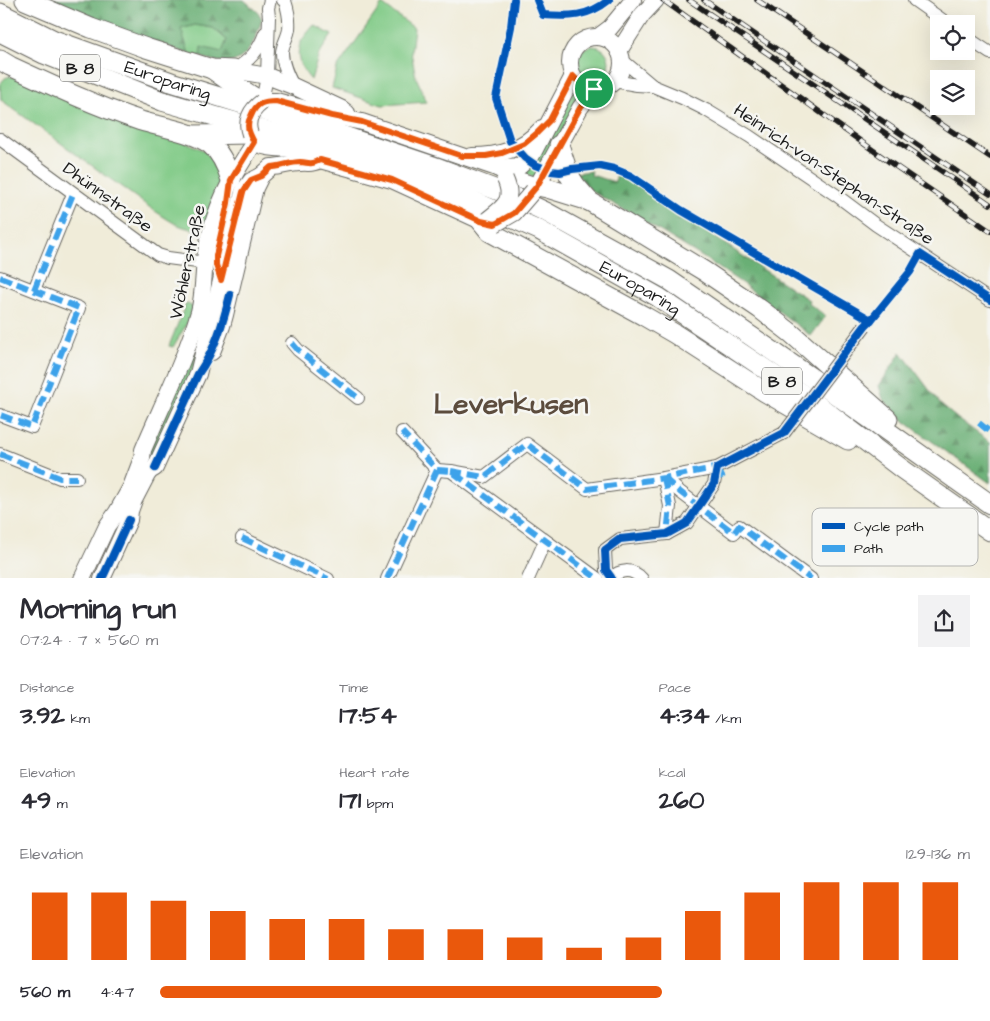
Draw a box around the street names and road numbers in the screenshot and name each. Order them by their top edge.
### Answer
road number: B 8 [60,54,100,82]
street label: Europaring [121,54,214,108]
street label: Heinrich-von-Stephan-Straße [729,98,939,251]
street label: Dhünnstraße [58,156,158,239]
street label: Wöhlerstraße [163,202,212,322]
street label: Europaring [595,255,686,323]
road number: B 8 [762,368,802,394]

